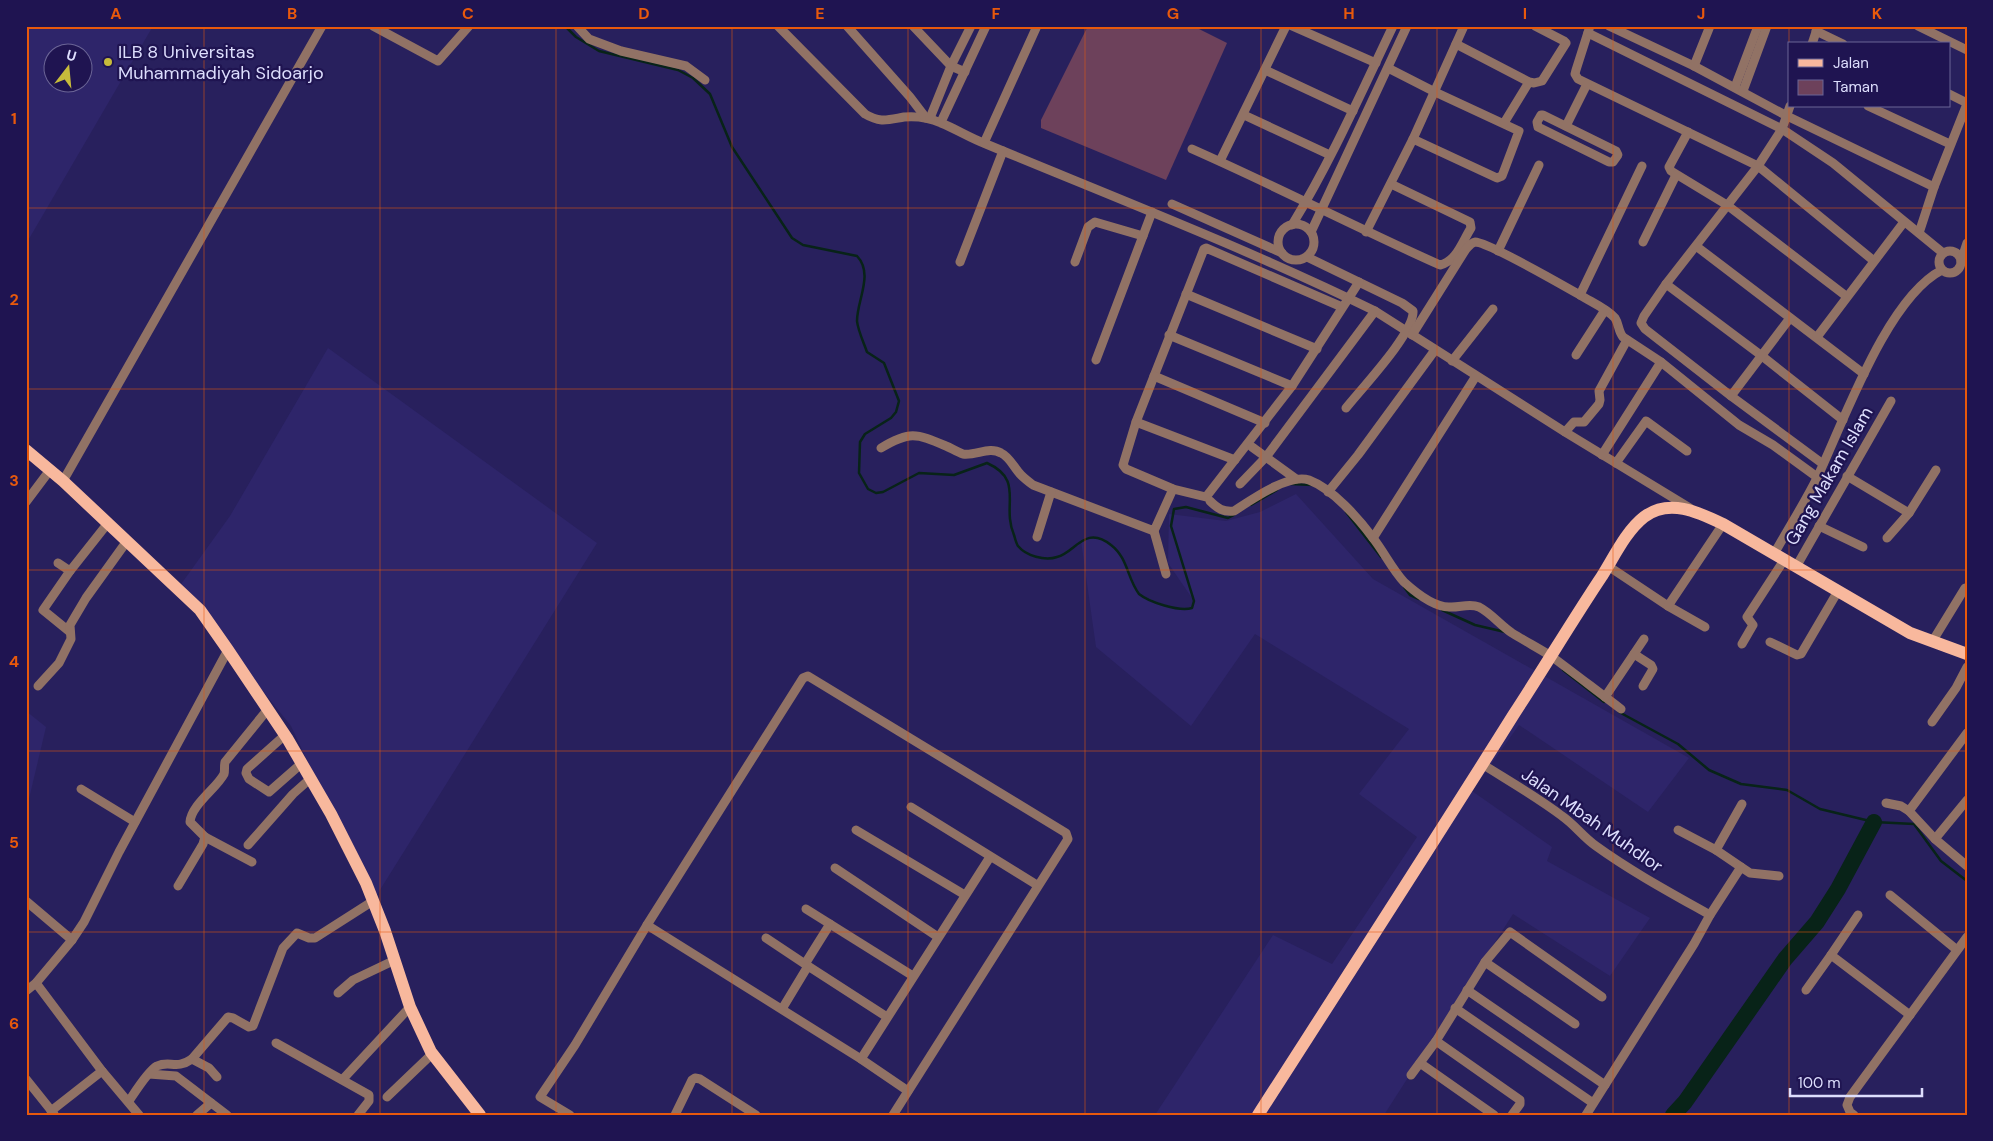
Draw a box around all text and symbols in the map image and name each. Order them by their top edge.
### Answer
text: A [110,3,122,24]
text: B [287,3,297,24]
text: C [462,3,474,24]
text: D [638,3,650,24]
text: E [815,3,825,24]
text: F [992,3,1001,24]
text: G [1167,3,1179,24]
text: H [1343,3,1355,24]
text: I [1523,3,1527,24]
text: J [1697,3,1705,24]
text: K [1872,3,1883,24]
place label: ILB 8 Universitas Muhammadiyah Sidoarjo [118,40,324,85]
north arrow [42,42,92,92]
legend [1788,42,1950,108]
text: U [64,46,79,65]
text: Jalan [1833,53,1869,73]
marker: ILB 8 Universitas Muhammadiyah Sidoarjo [102,56,114,68]
text: Taman [1833,77,1879,97]
text: 1 [11,108,17,129]
text: 2 [9,289,19,310]
street label: Gang Makam Islam [1780,402,1878,550]
text: 3 [9,470,19,491]
text: 4 [9,651,19,672]
street label: Jalan Mbah Muhdlor [1517,762,1668,878]
text: 5 [9,832,19,853]
text: 6 [9,1013,19,1034]
scale bar [1790,1066,1923,1098]
text: 100 m [1798,1073,1841,1093]

